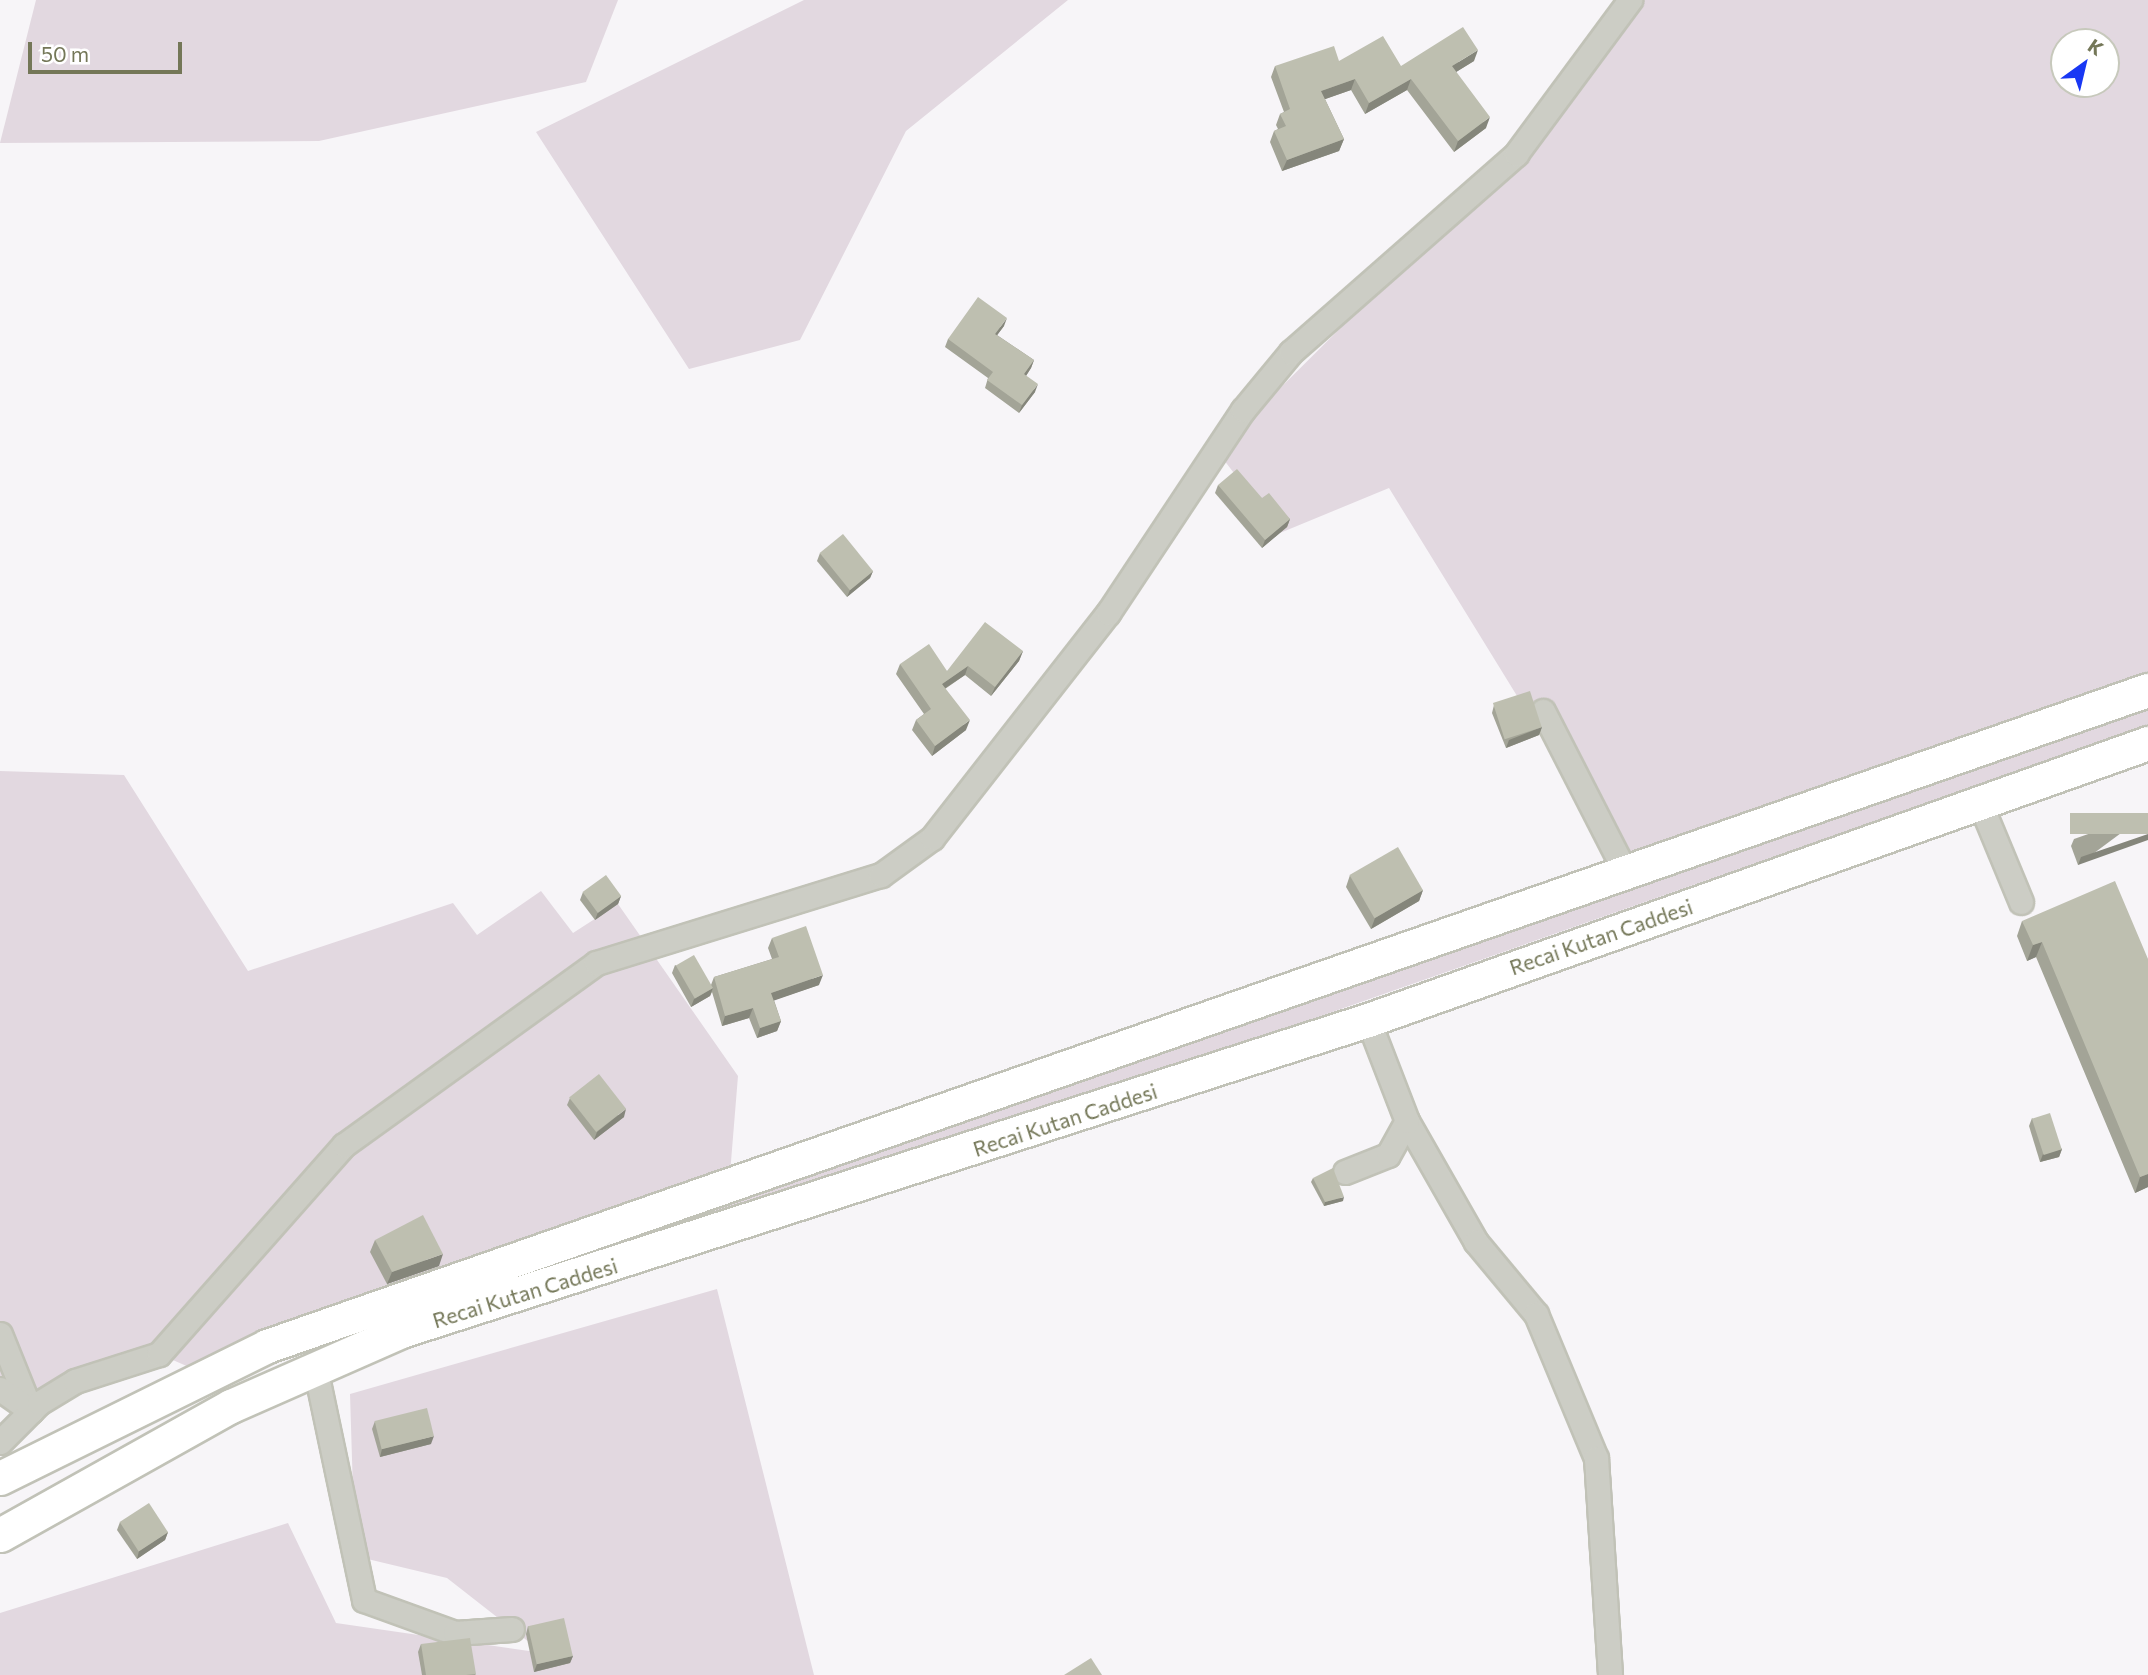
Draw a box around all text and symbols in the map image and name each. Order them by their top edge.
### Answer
scale bar [32,28,186,72]
north arrow [2050,28,2120,98]
text: K [2084,34,2108,60]
text: 50 m [41,41,89,66]
street label: Recai Kutan Caddesi [1506,894,1696,980]
street label: Recai Kutan Caddesi [970,1078,1160,1162]
street label: Recai Kutan Caddesi [429,1253,621,1333]

